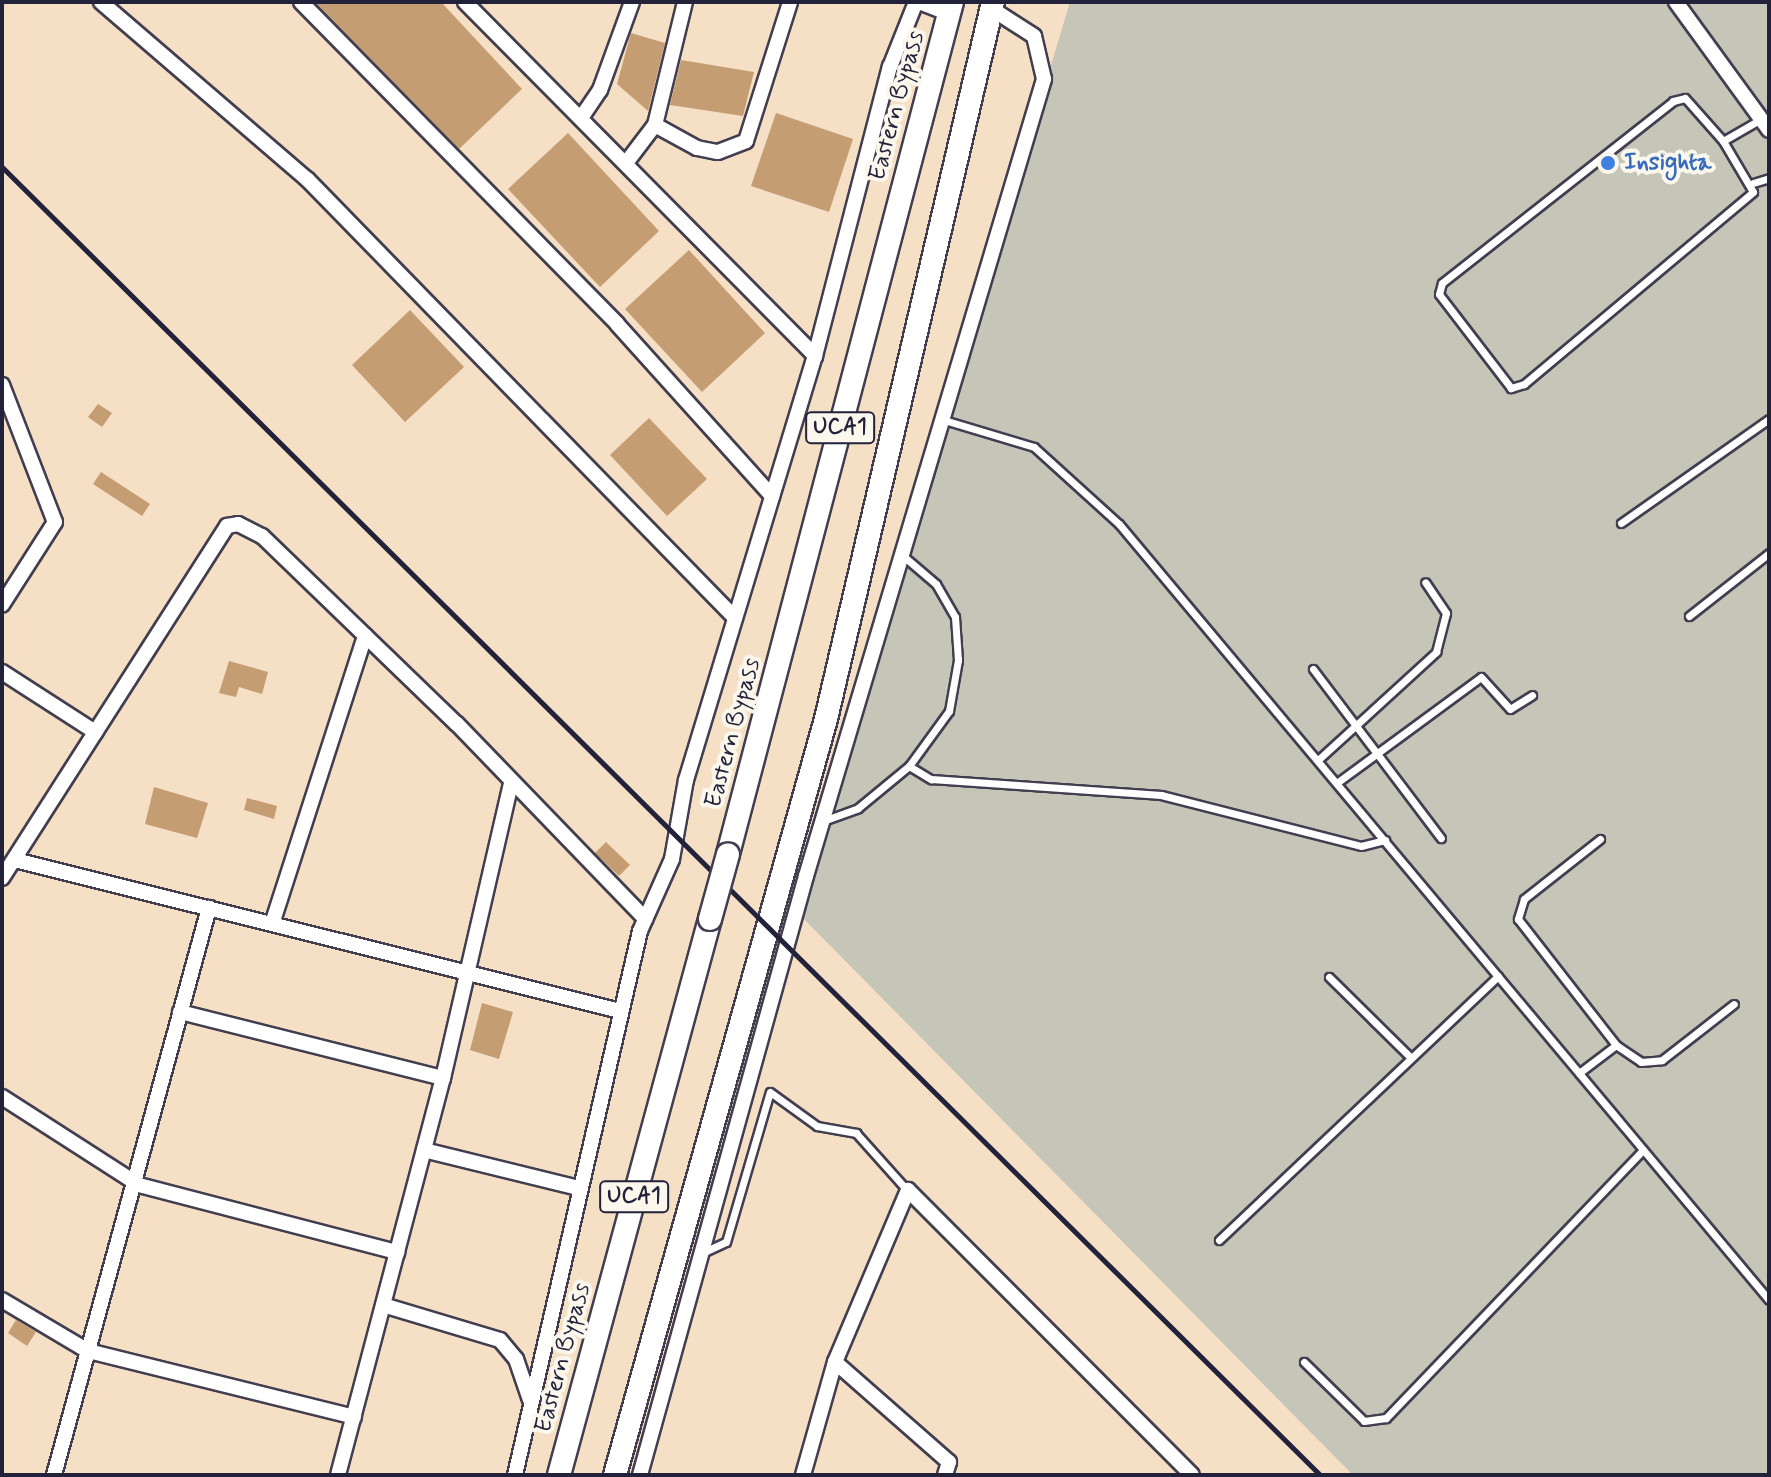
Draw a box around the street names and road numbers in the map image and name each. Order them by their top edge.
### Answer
street label: Eastern Bypass [863,28,931,184]
road number: UCA1 [804,410,876,446]
street label: Eastern Bypass [699,655,767,811]
road number: UCA1 [598,1179,670,1215]
street label: Eastern Bypass [529,1280,597,1436]

